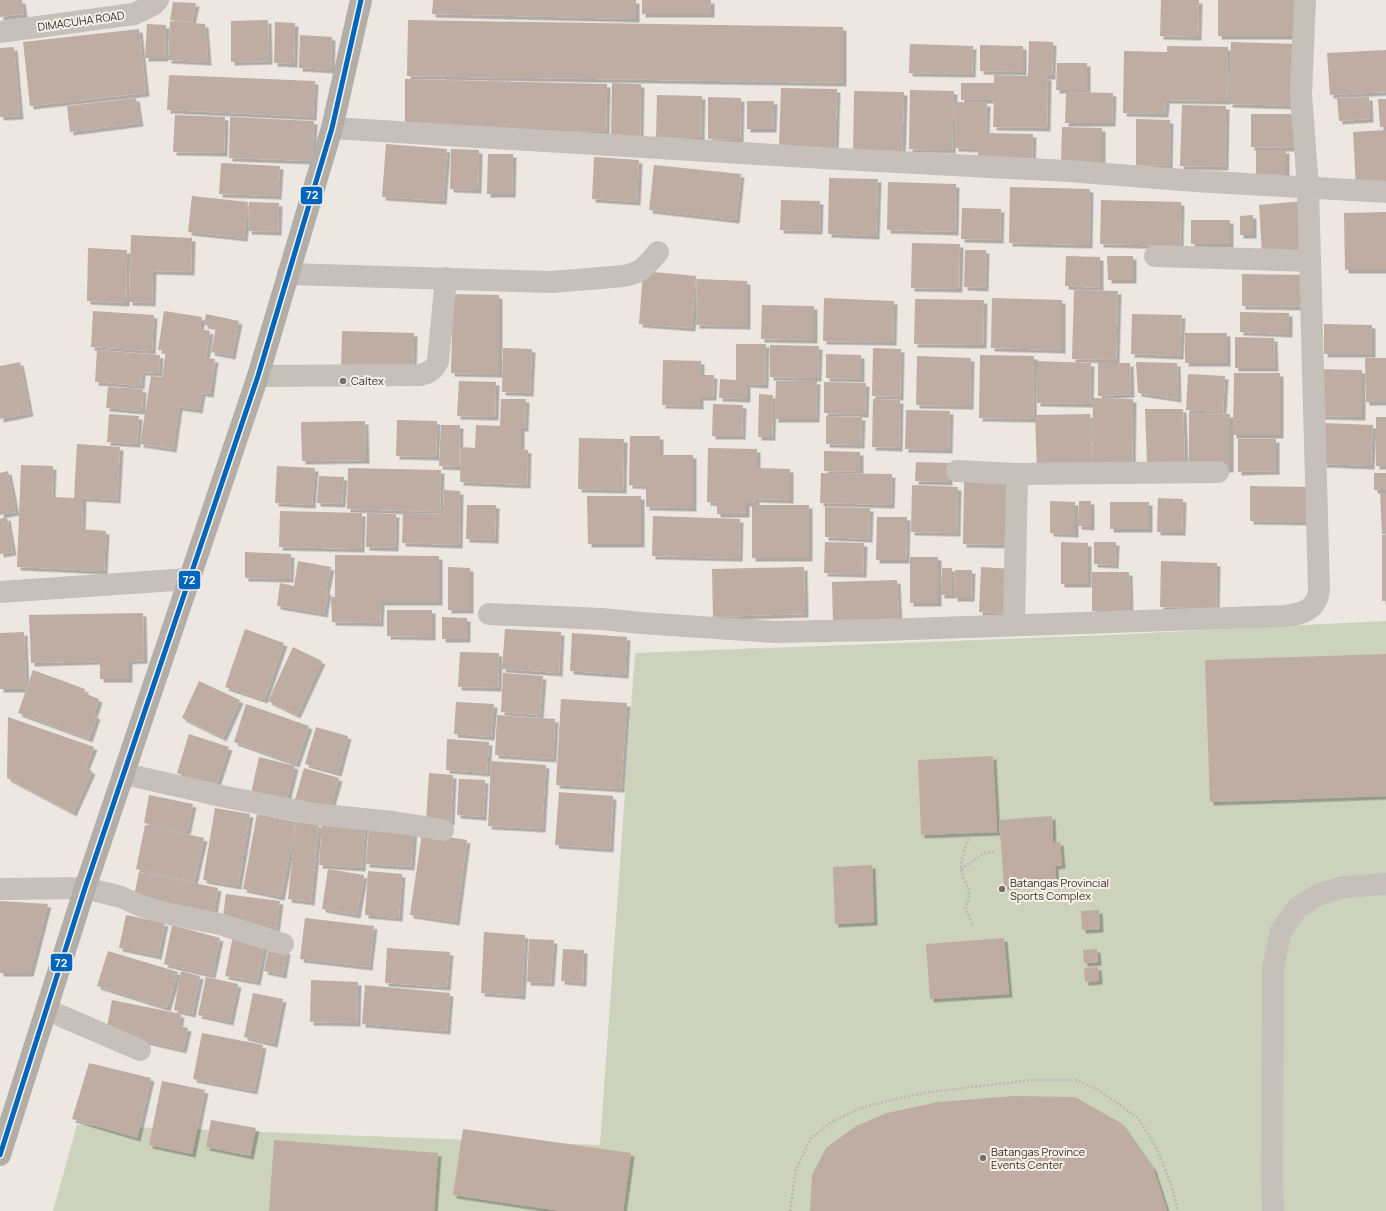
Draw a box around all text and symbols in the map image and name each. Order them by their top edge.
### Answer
street label: DIMACUHA ROAD [37,7,125,34]
line badge: 72 [300,186,323,205]
text: 72 [306,187,318,202]
place label: Caltex [351,373,384,388]
marker: Caltex [338,376,348,386]
line badge: 72 [178,570,201,590]
text: 72 [183,572,195,587]
place label: Batangas Provincial Sports Complex [1010,875,1109,903]
marker: Batangas Provincial Sports Complex [997,884,1007,894]
line badge: 72 [50,953,73,972]
text: 72 [55,955,67,970]
place label: Batangas Province Events Center [991,1144,1086,1172]
marker: Batangas Province Events Center [978,1153,988,1163]

